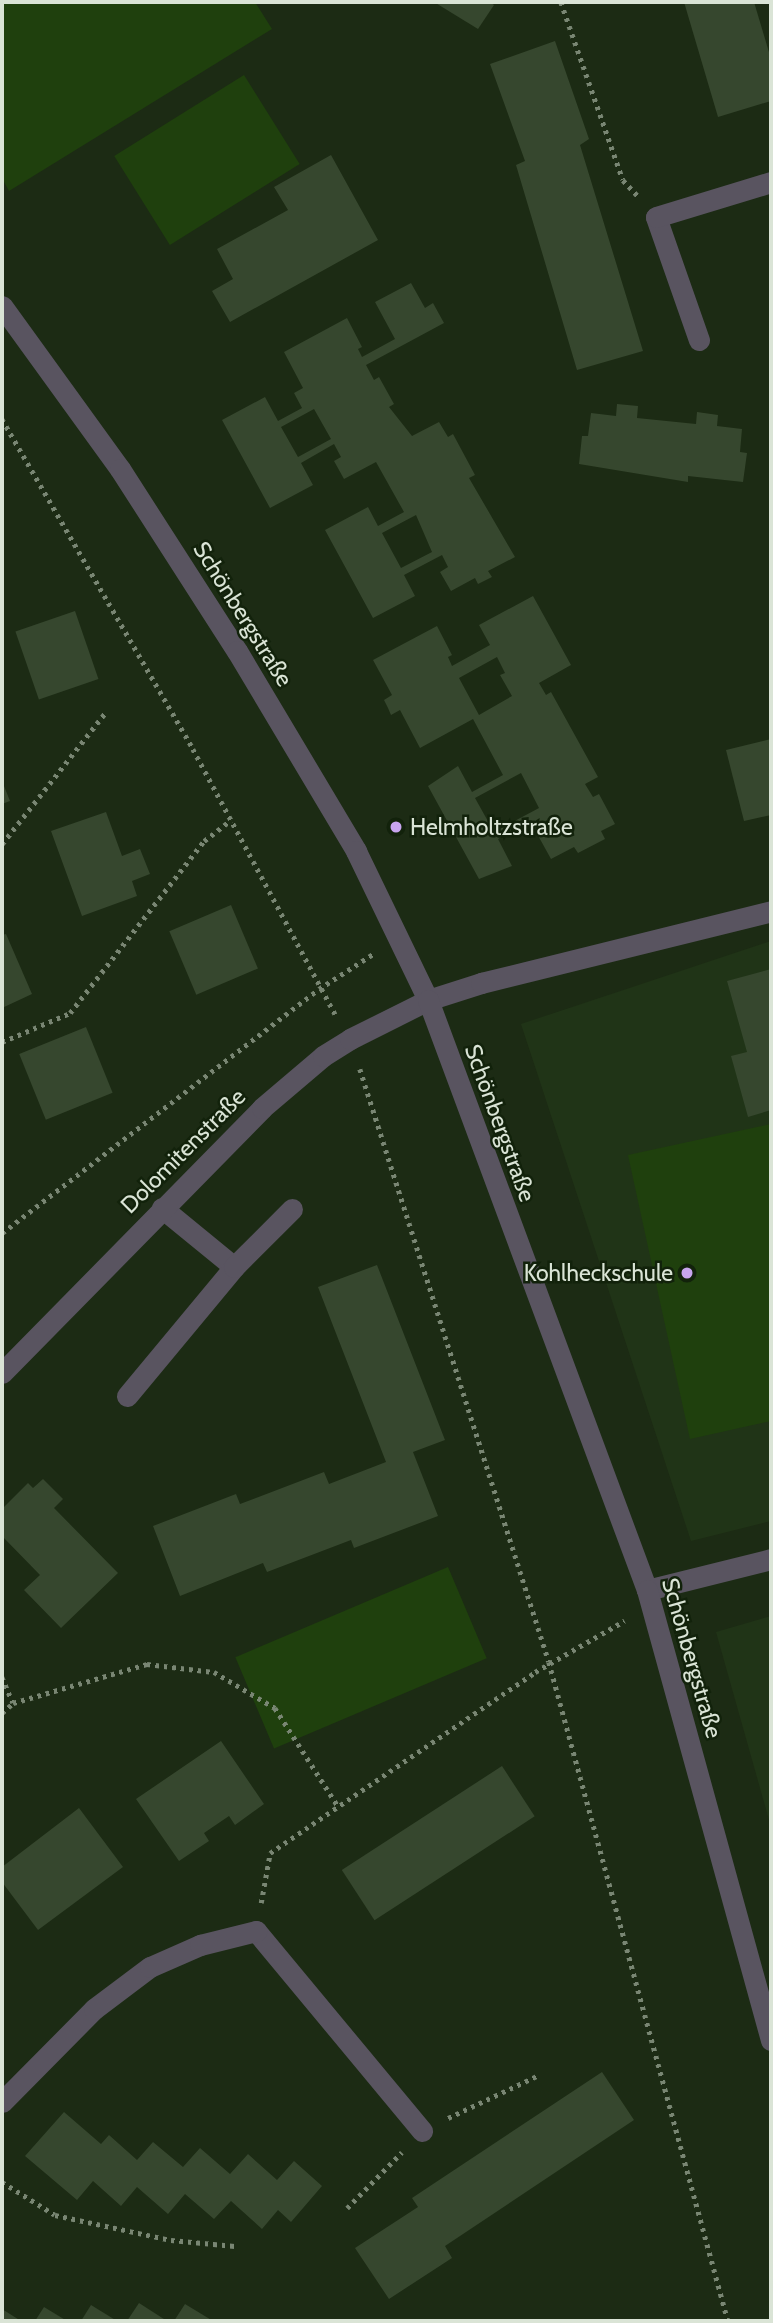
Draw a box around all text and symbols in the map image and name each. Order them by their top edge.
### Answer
street label: Schönbergstraße [187,537,299,691]
place label: Helmholtzstraße [410,813,573,841]
marker: Helmholtzstraße [388,819,404,835]
street label: Schönbergstraße [459,1041,541,1205]
street label: Dolomitenstraße [115,1083,251,1219]
place label: Kohlheckschule [524,1259,673,1287]
marker: Kohlheckschule [679,1265,695,1281]
street label: Schönbergstraße [656,1575,728,1741]

